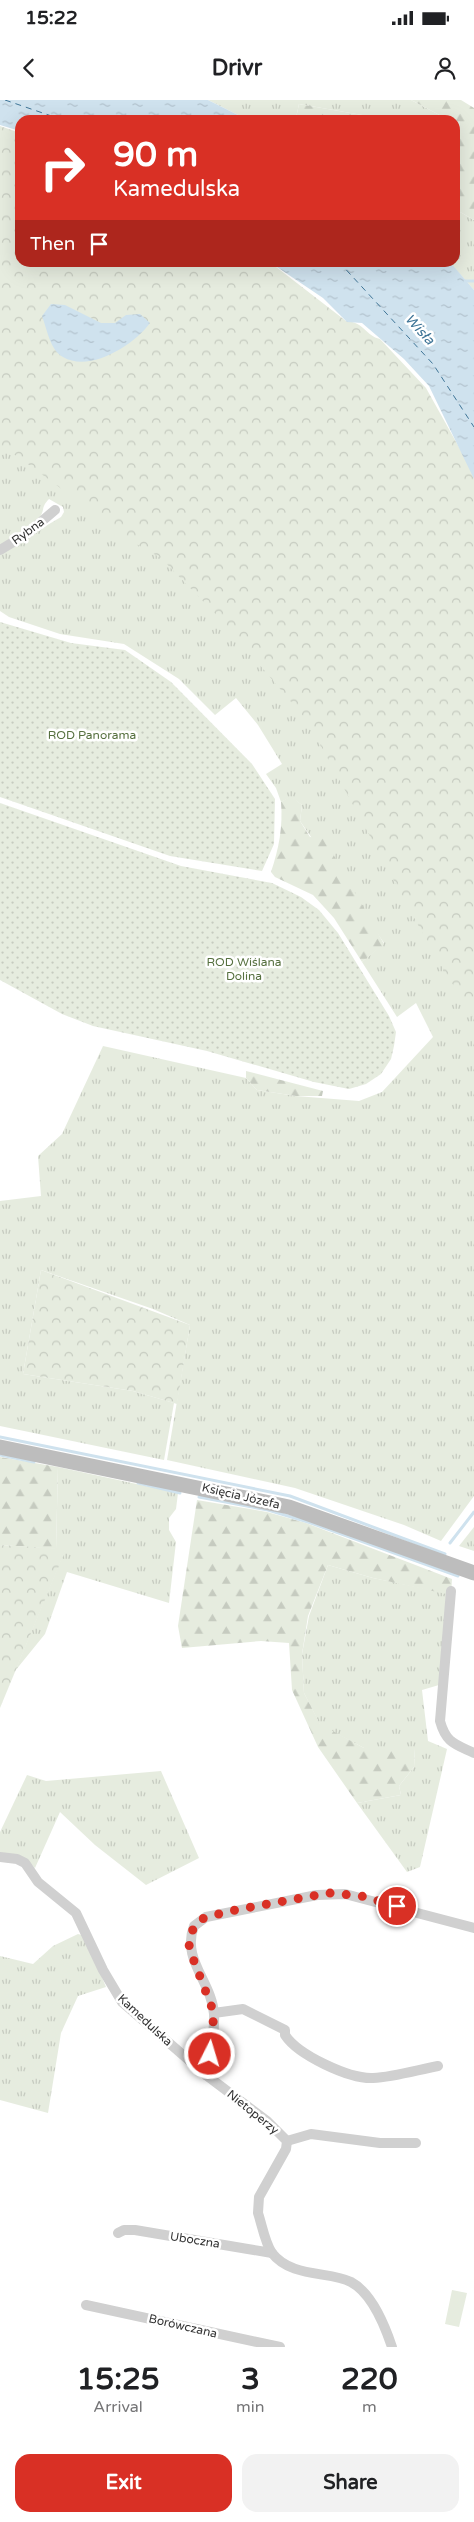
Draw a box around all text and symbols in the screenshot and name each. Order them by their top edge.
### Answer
text: 15:22 [25,7,78,29]
icon: back [15,54,43,82]
icon: person [431,54,459,82]
text: Drivr [212,55,262,81]
text: 90 m [113,134,198,176]
icon: right [30,135,95,200]
text: Kamedulska [113,176,240,202]
icon: arrive [85,230,113,258]
text: Then [30,233,75,255]
water label: Wisła [401,310,439,349]
street label: Rybna [9,515,47,547]
park label: ROD Panorama [48,728,136,742]
park label: ROD Wiślana Dolina [207,955,281,983]
street label: Księcia Józefa [201,1480,281,1512]
pin [376,1885,418,1927]
icon: arrive [383,1892,411,1920]
street label: Kamedulska [115,1991,175,2049]
position arrow [183,2027,235,2079]
street label: Nietoperzy [224,2087,282,2137]
street label: Uboczna [169,2229,221,2251]
street label: Borówczana [147,2311,219,2341]
text: 15:25 [76,2361,160,2398]
text: 3 [241,2361,260,2398]
text: 220 [341,2361,398,2398]
text: Arrival [93,2397,143,2417]
text: min [236,2397,265,2417]
text: m [362,2397,377,2417]
button: Exit [15,2454,232,2512]
button: Share [242,2454,459,2512]

